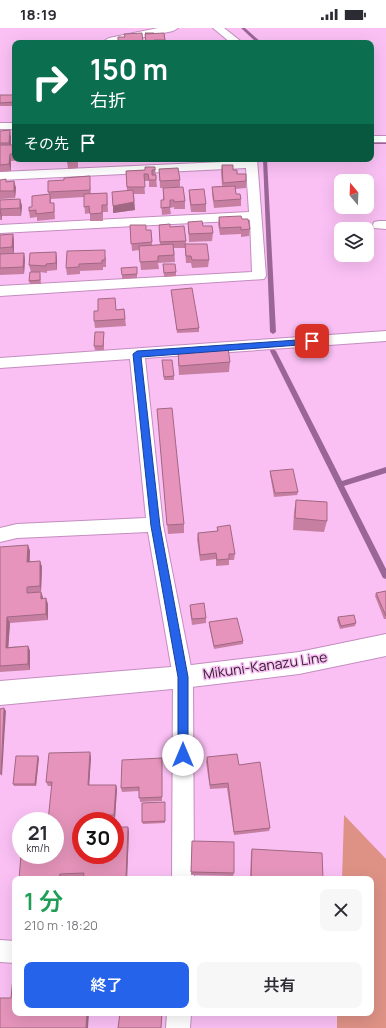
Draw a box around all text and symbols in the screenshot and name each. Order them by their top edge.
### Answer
text: 18:19 [20,4,57,25]
text: 150 m [90,50,168,88]
icon: right [24,56,76,108]
text: 右折 [90,88,126,112]
icon: arrive [77,132,99,154]
text: その先 [24,133,69,154]
north arrow [334,174,374,214]
map controls [334,174,374,262]
button: layers [334,222,374,262]
pin [295,324,329,358]
icon: arrive [301,330,323,352]
street label: Mikuni-Kanazu Line [202,647,328,683]
position arrow [162,734,204,776]
speed limit sign: 30 [72,812,124,864]
text: 21 [28,819,48,846]
text: km/h [26,841,50,855]
text: 1 分 [24,884,63,917]
button: close [320,889,362,931]
text: 210 m · 18:20 [24,916,98,934]
button: 終了 [24,962,189,1008]
button: 共有 [197,962,362,1008]

